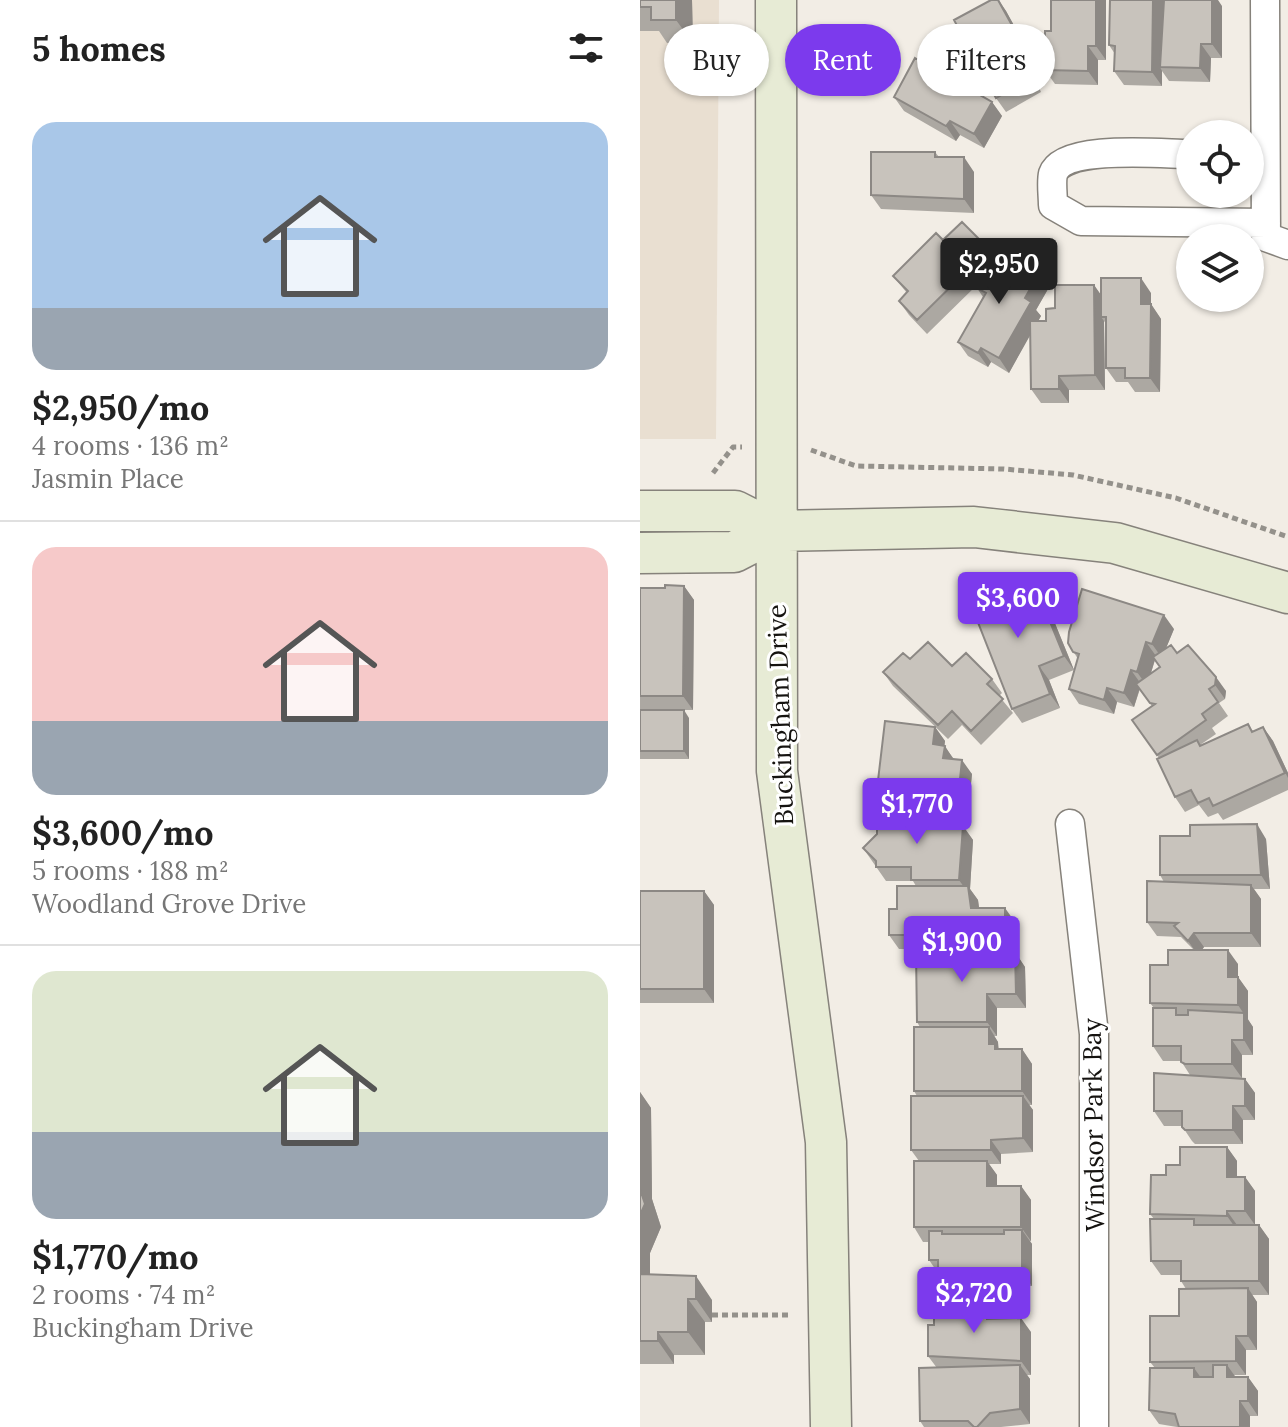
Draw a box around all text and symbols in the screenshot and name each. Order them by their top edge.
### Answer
chip: Buy [664,24,769,96]
chip: Rent [785,24,901,96]
chip: Filters [917,24,1055,96]
icon: filters [564,26,608,70]
text: 5 homes [32,27,166,70]
map controls [1176,120,1264,312]
button: locate [1176,120,1264,208]
icon: home [248,174,392,318]
button: layers [1176,224,1264,312]
pin: $2,950 [934,238,1064,306]
text: $2,950 [958,247,1040,280]
text: $2,950/mo [32,386,209,429]
text: 4 rooms · 136 m² [32,429,229,462]
text: Jasmin Place [32,462,184,495]
pin: $3,600 [953,572,1083,640]
text: $3,600 [976,581,1060,614]
icon: home [248,599,392,743]
street label: Buckingham Drive [760,604,800,826]
pin: $1,770 [852,778,982,846]
text: $1,770 [881,787,953,820]
text: $3,600/mo [32,811,213,854]
text: 5 rooms · 188 m² [32,854,229,887]
text: Woodland Grove Drive [32,887,306,920]
pin: $1,900 [897,916,1027,984]
text: $1,900 [922,925,1002,958]
street label: Windsor Park Bay [1075,1018,1111,1232]
icon: home [248,1023,392,1167]
text: $1,770/mo [32,1235,198,1278]
pin: $2,720 [909,1267,1039,1335]
text: $2,720 [935,1276,1013,1309]
text: 2 rooms · 74 m² [32,1278,216,1311]
text: Buckingham Drive [32,1311,254,1344]

